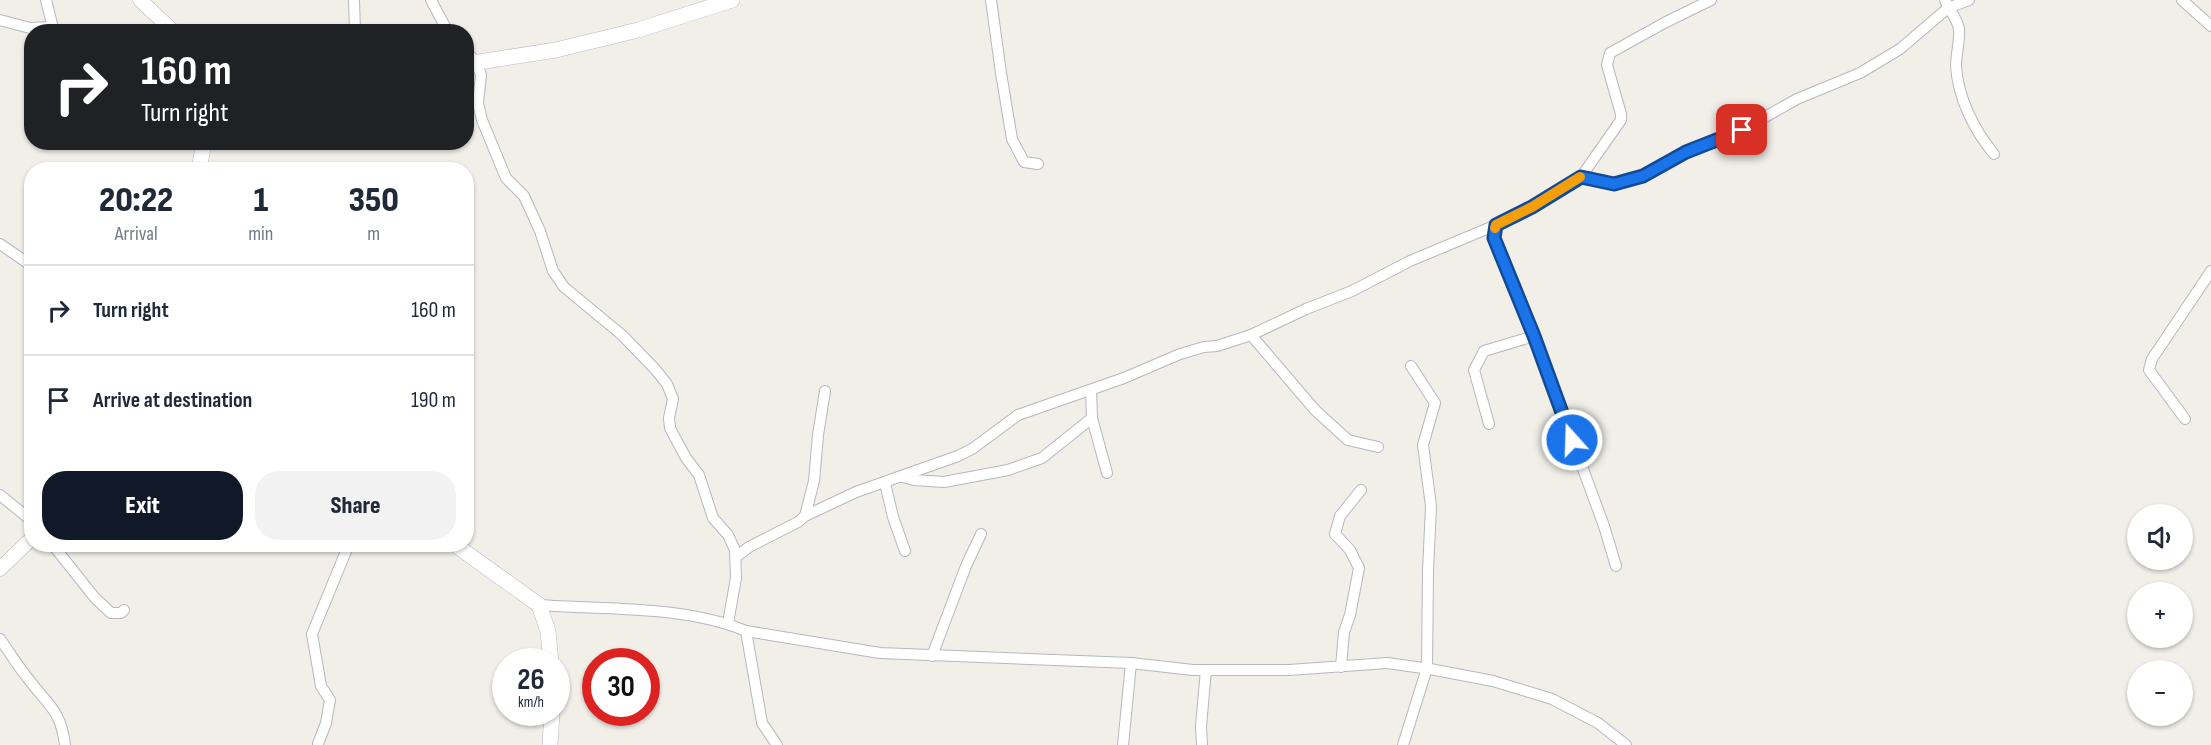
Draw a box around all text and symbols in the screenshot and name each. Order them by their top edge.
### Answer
text: 160 m [141,46,232,97]
icon: right [42,48,120,126]
text: Turn right [141,97,228,129]
pin [1716,104,1767,155]
icon: arrive [1725,113,1758,146]
text: 20:22 [99,179,173,222]
text: 1 [253,179,268,222]
text: 350 [348,179,399,222]
text: Arrival [115,222,158,246]
text: min [248,222,273,246]
text: m [367,222,380,246]
icon: right [42,294,75,327]
text: Turn right [93,297,169,324]
text: 160 m [411,297,456,324]
icon: arrive [42,384,75,417]
text: Arrive at destination [93,387,252,414]
text: 190 m [411,387,456,414]
position arrow [1540,408,1604,472]
button: Exit [42,471,243,540]
button: Share [255,471,456,540]
map controls [2127,504,2193,726]
button: sound [2127,504,2193,570]
button: + [2127,582,2193,648]
speed limit sign: 30 [582,648,660,726]
button: − [2127,660,2193,726]
text: 26 [517,662,545,698]
text: km/h [518,693,544,712]

